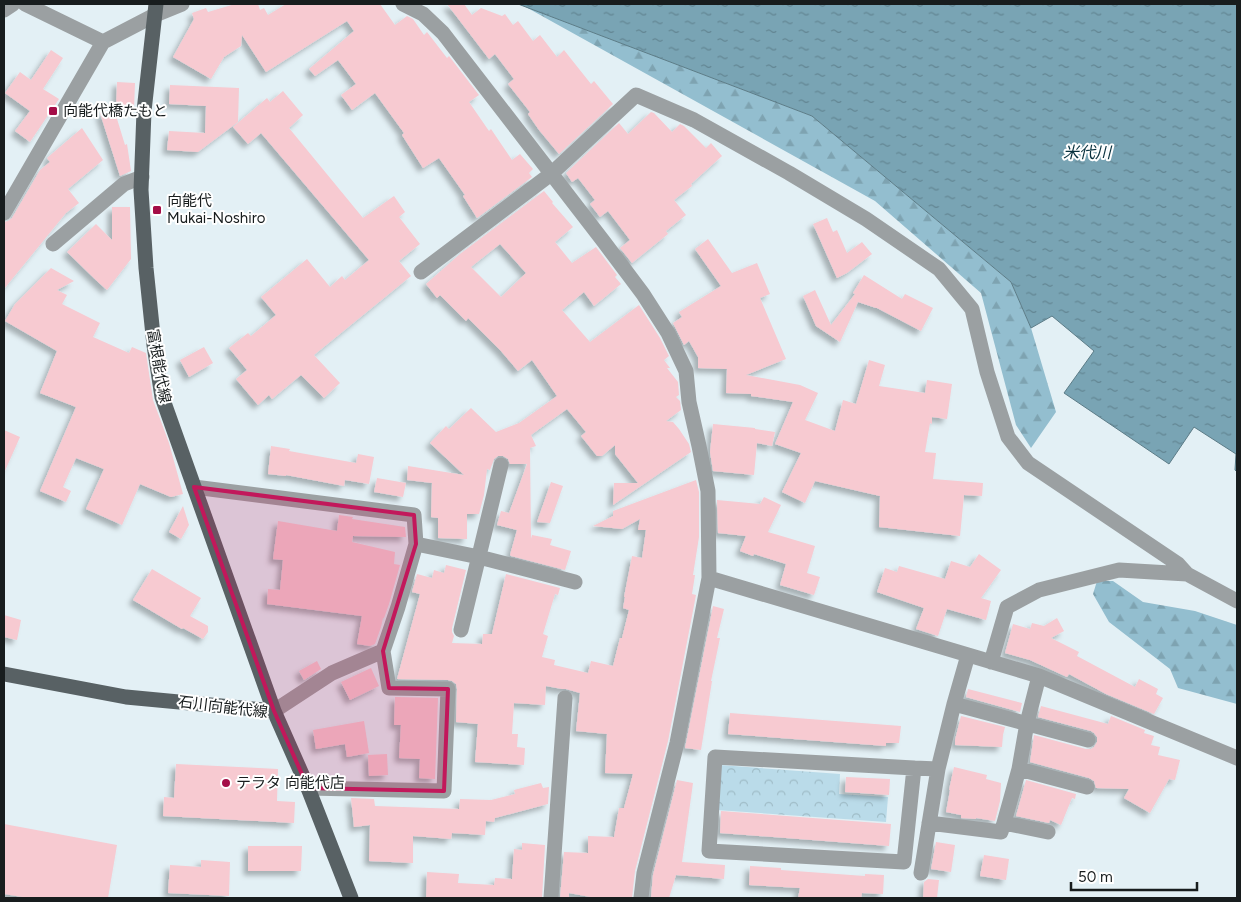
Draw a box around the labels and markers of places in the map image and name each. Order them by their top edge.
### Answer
place label: 向能代橋たもと [63,102,168,120]
marker: 向能代橋たもと [47,105,59,117]
place label: 向能代 Mukai-Noshiro [167,192,266,227]
marker: 向能代 Mukai-Noshiro [151,204,163,216]
place label: テラタ 向能代店 [236,774,345,792]
marker: テラタ 向能代店 [220,777,232,789]

